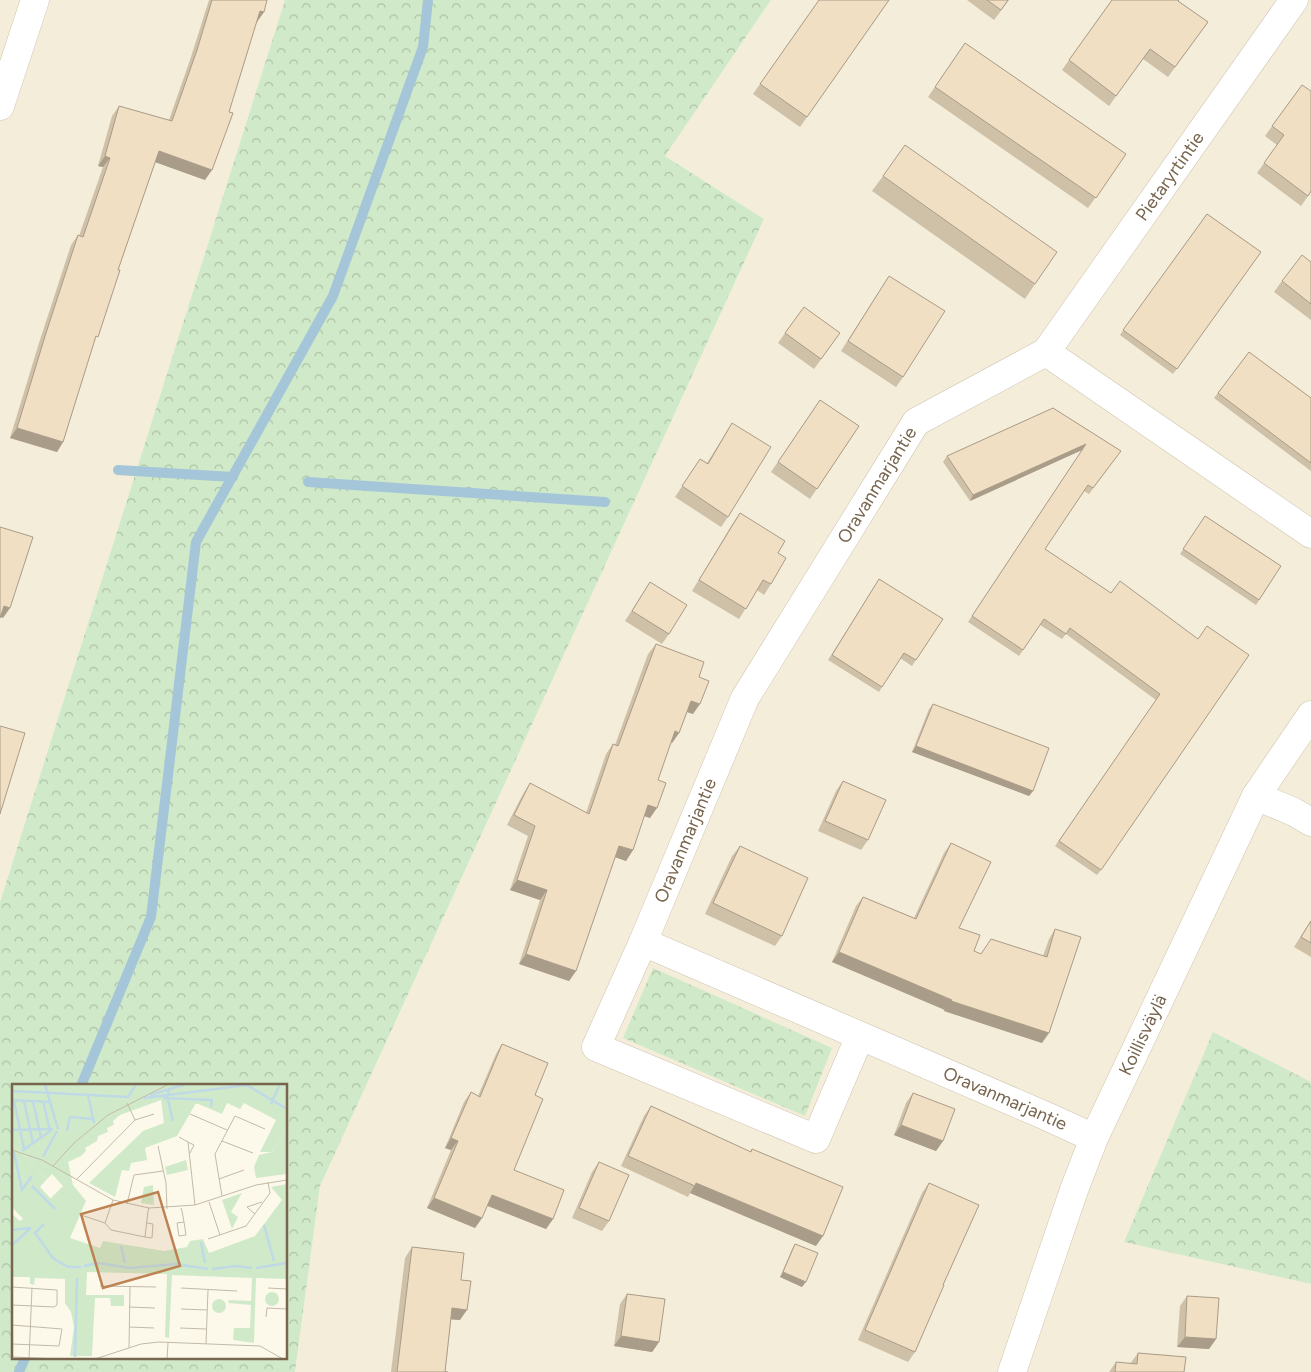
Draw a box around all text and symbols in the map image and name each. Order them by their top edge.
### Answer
street label: Pietaryrtintie [1131,127,1209,225]
street label: Oravanmarjantie [833,423,921,547]
street label: Oravanmarjantie [650,775,721,906]
street label: Koillisväylä [1114,991,1171,1079]
street label: Oravanmarjantie [940,1062,1071,1135]
inset map [12,1084,288,1360]

